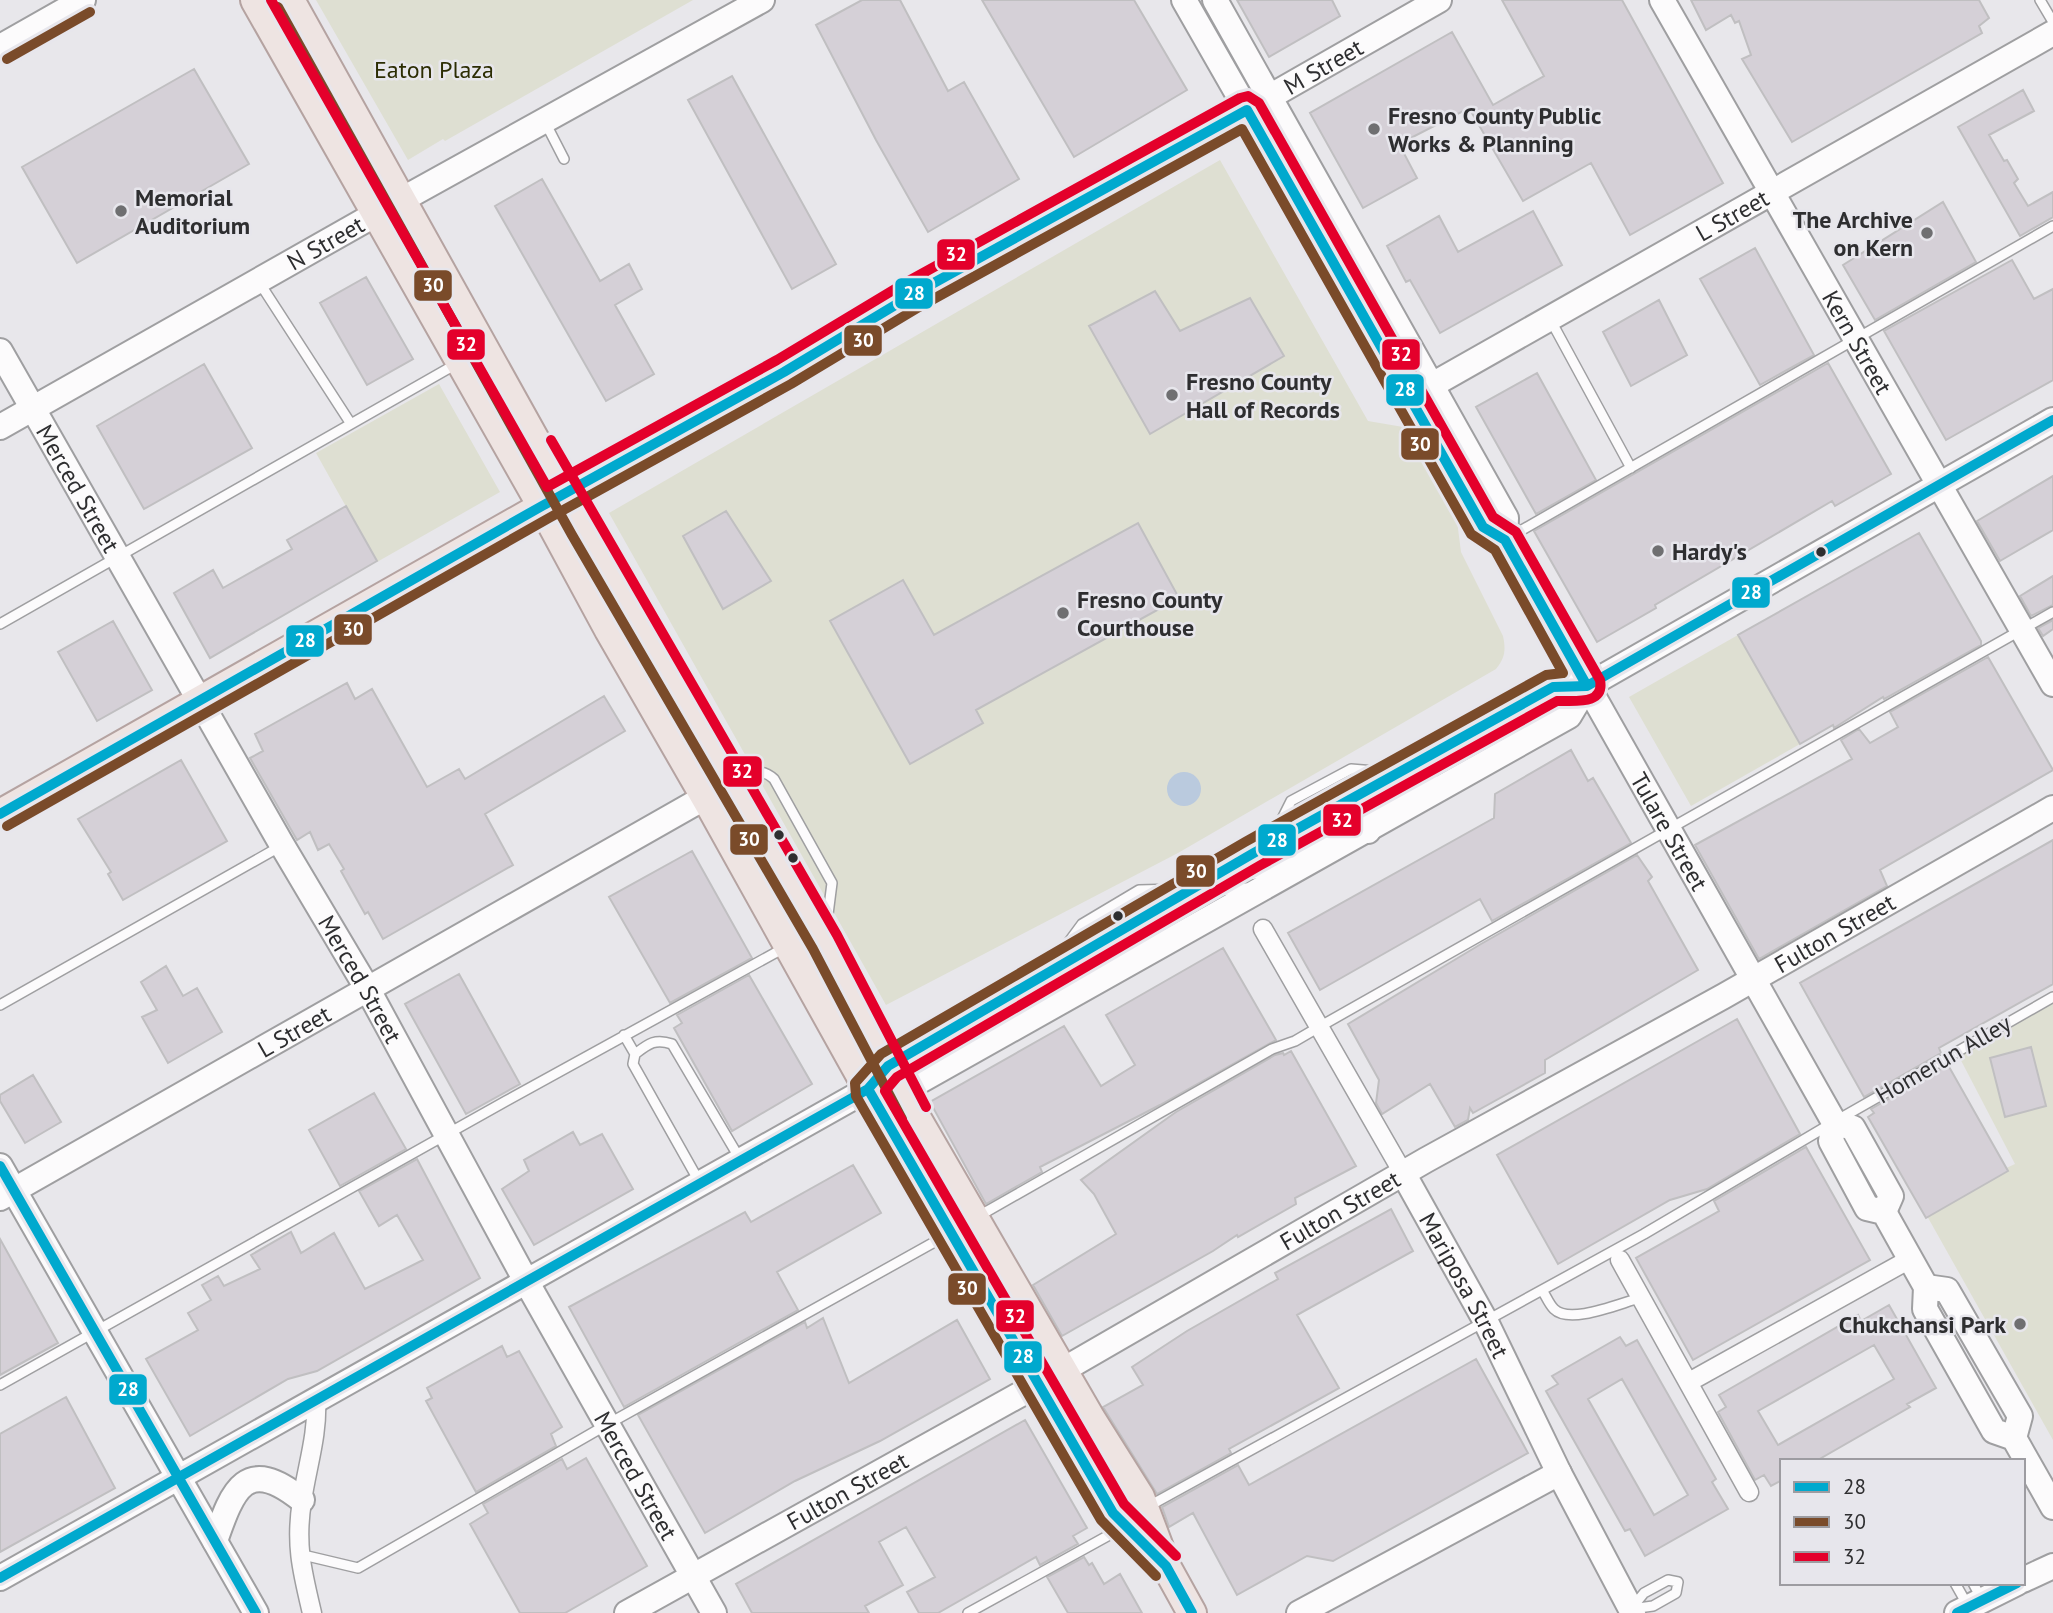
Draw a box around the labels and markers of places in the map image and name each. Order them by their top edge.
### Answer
place label: Fresno County Public Works & Planning [1388,100,1601,159]
marker: Fresno County Public Works & Planning [1366,121,1382,137]
place label: Memorial Auditorium [135,182,250,241]
marker: Memorial Auditorium [113,203,129,219]
place label: The Archive on Kern [1793,204,1913,263]
marker: The Archive on Kern [1919,225,1935,241]
place label: Fresno County Hall of Records [1186,366,1340,425]
marker: Fresno County Hall of Records [1164,387,1180,403]
place label: Hardy's [1672,536,1747,567]
marker: Hardy's [1650,543,1666,559]
unlabelled marker [1814,545,1828,559]
place label: Fresno County Courthouse [1077,584,1223,643]
marker: Fresno County Courthouse [1055,605,1071,621]
unlabelled marker [772,828,786,842]
unlabelled marker [786,851,800,865]
unlabelled marker [1111,909,1125,923]
place label: Chukchansi Park [1839,1309,2006,1340]
marker: Chukchansi Park [2012,1316,2028,1332]

